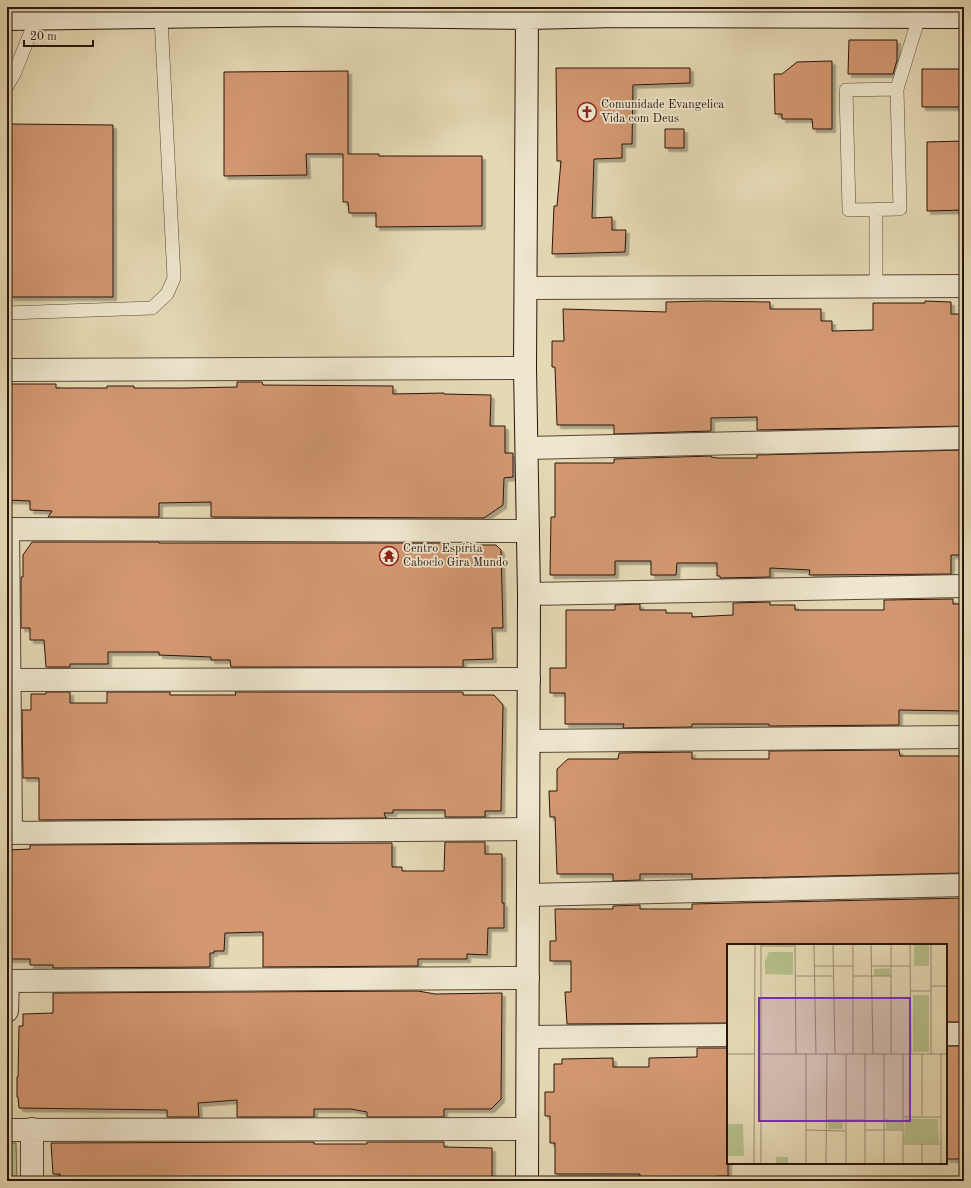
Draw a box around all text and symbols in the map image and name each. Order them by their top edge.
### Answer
scale bar [24,22,93,48]
text: 20 m [30,31,57,43]
place label: Comunidade Evangelica Vida com Deus [601,99,724,125]
church icon: Comunidade Evangelica Vida com Deus [576,101,598,123]
place label: Centro Espírita Caboclo Gira Mundo [403,543,508,569]
temple icon: Centro Espírita Caboclo Gira Mundo [378,545,400,567]
inset map [727,944,947,1164]

